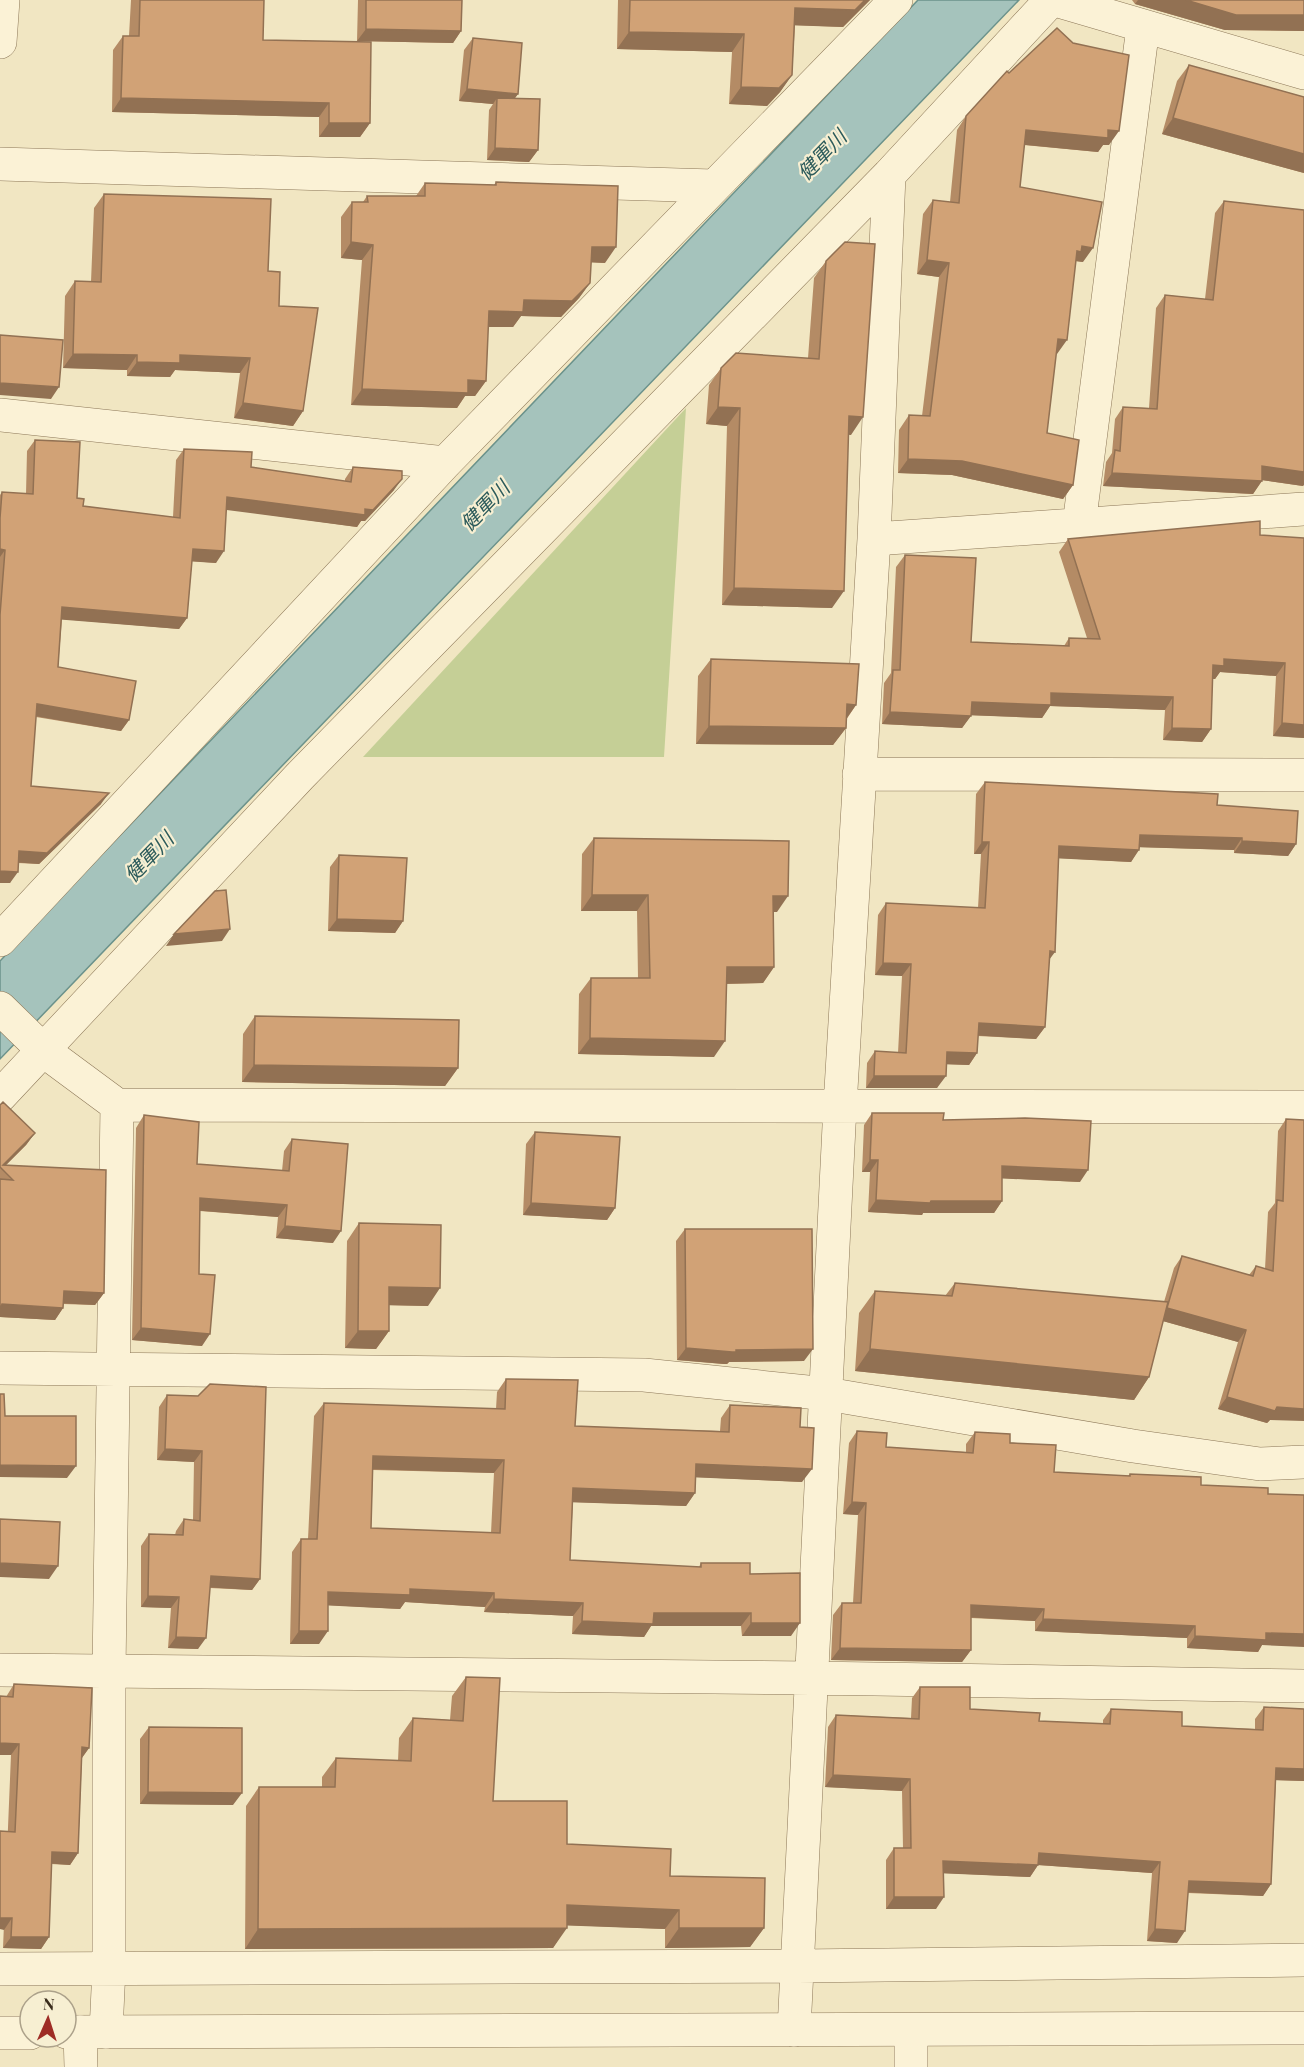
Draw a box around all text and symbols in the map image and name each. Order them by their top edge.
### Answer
water label: 健軍川 [790,122,853,185]
water label: 健軍川 [453,473,516,536]
water label: 健軍川 [117,824,180,887]
north arrow [18,1989,78,2049]
text: N [42,1993,56,2014]

